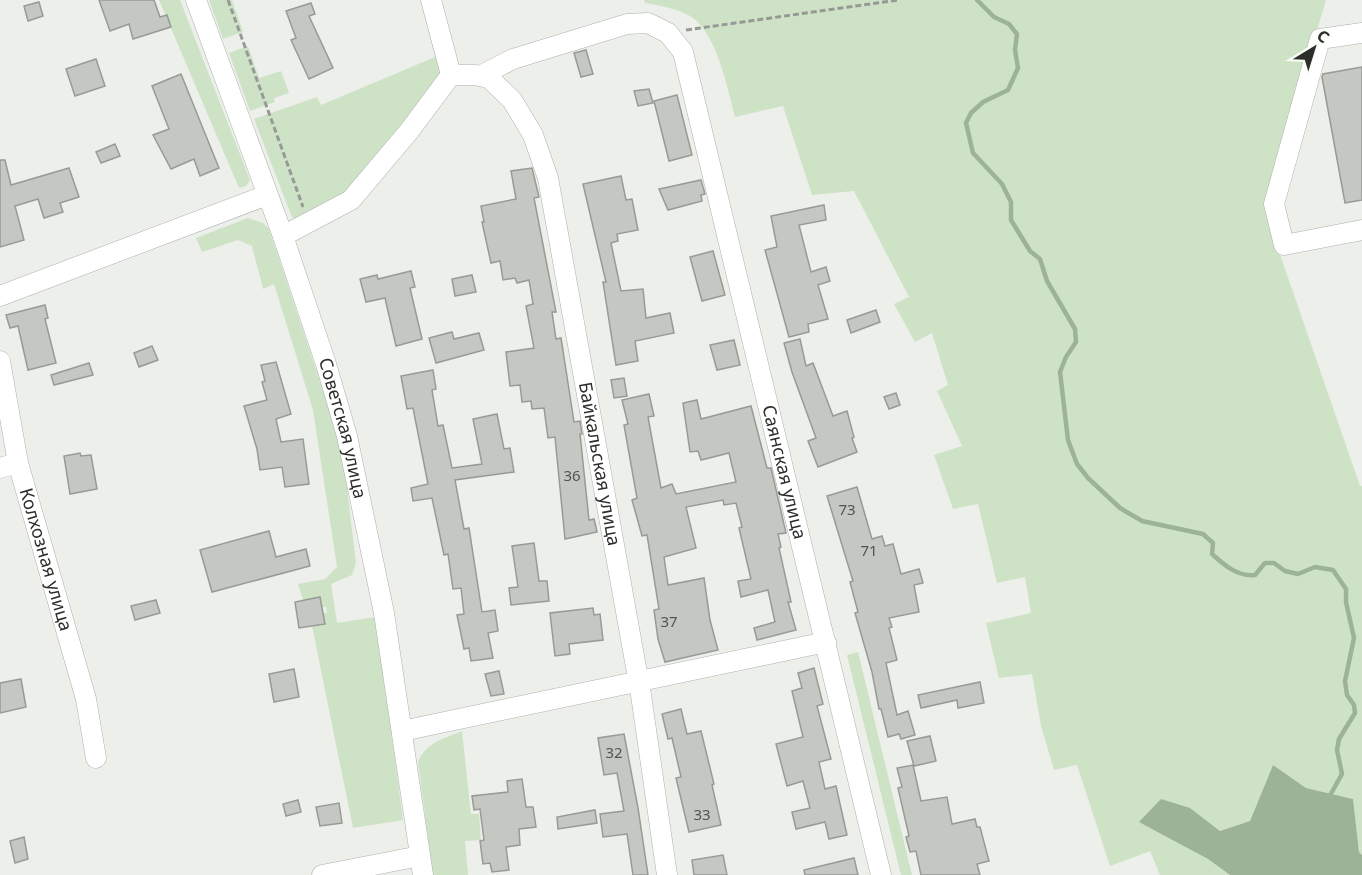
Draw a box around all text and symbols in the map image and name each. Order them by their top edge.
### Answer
north arrow [1284,18,1344,78]
text: С [1312,24,1334,48]
street label: Советская улица [314,354,373,501]
street label: Байкальская улица [574,380,627,548]
street label: Саянская улица [757,402,813,541]
house number: 36 [563,465,581,485]
street label: Колхозная улица [15,485,79,634]
house number: 73 [838,499,856,519]
house number: 71 [860,540,878,560]
house number: 37 [660,611,678,631]
house number: 32 [605,742,623,762]
house number: 33 [693,804,711,824]

